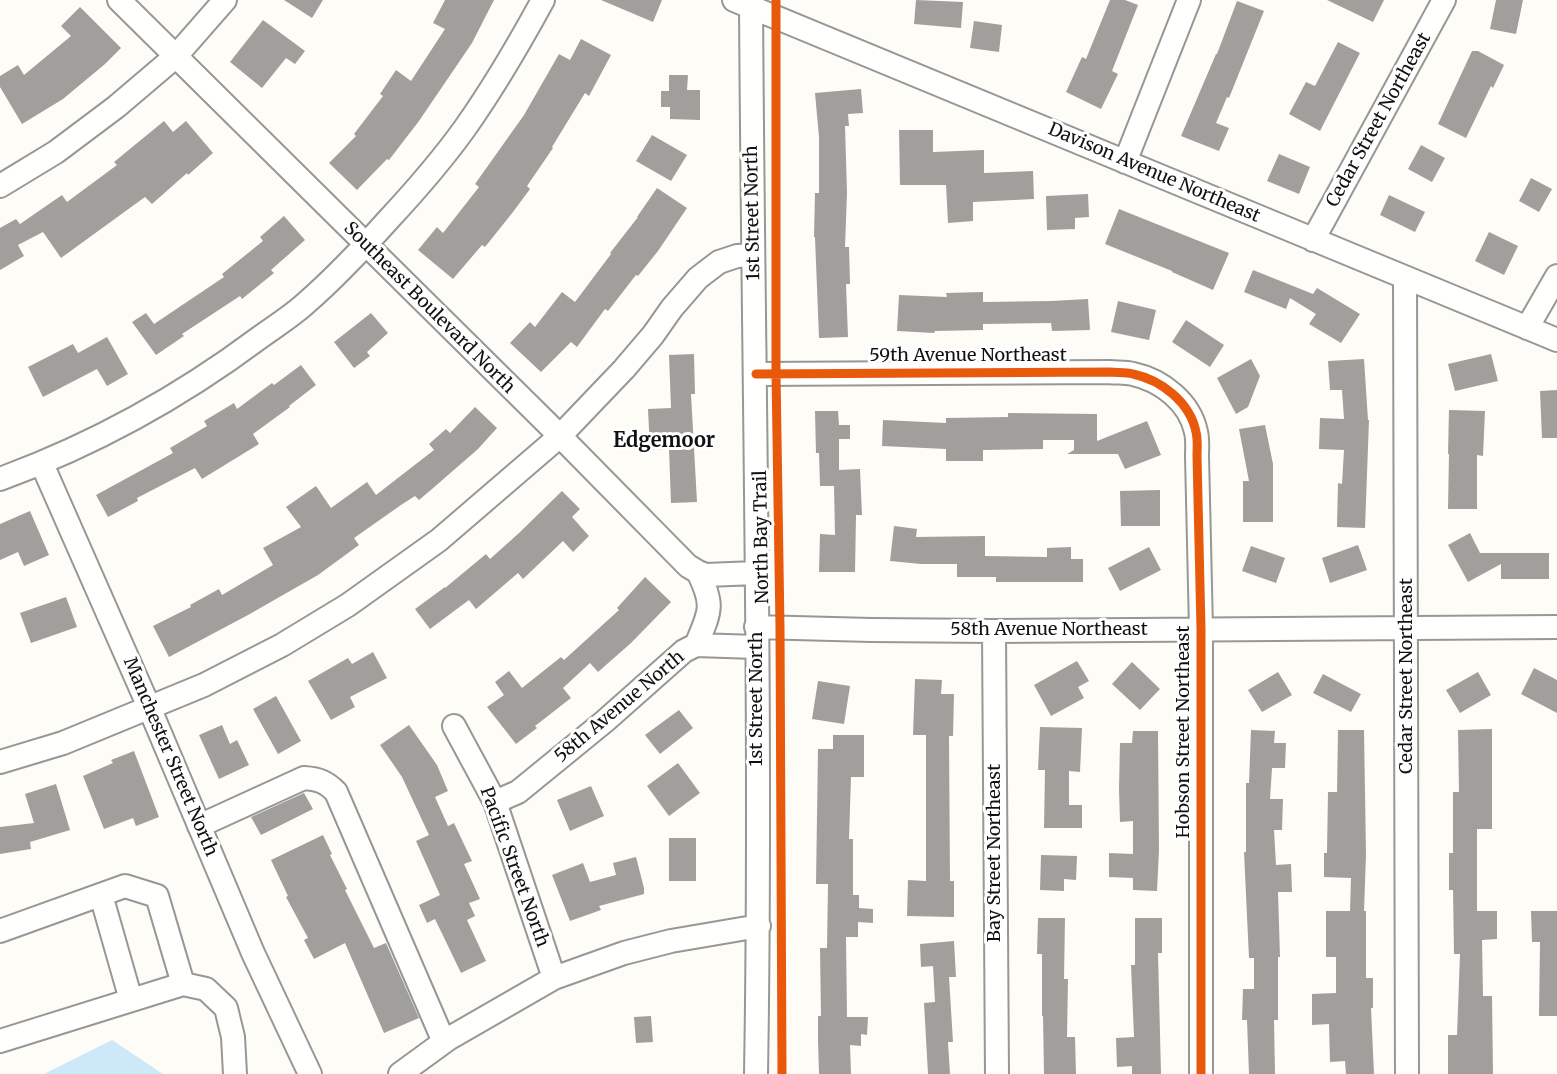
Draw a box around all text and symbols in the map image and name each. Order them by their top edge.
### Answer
street label: Cedar Street Northeast [1322,29,1436,211]
street label: Davison Avenue Northeast [1045,118,1263,228]
street label: 1st Street North [741,145,765,281]
street label: Southeast Boulevard North [339,218,519,398]
street label: 59th Avenue Northeast [869,345,1067,367]
district label: Edgemoor [613,429,715,453]
street label: North Bay Trail [750,470,774,604]
street label: Cedar Street Northeast [1396,578,1418,774]
street label: 58th Avenue Northeast [950,619,1148,641]
street label: Hobson Street Northeast [1173,626,1195,838]
street label: 1st Street North [746,631,768,767]
street label: 58th Avenue North [551,647,689,767]
street label: Manchester Street North [118,654,222,860]
street label: Bay Street Northeast [984,764,1006,942]
street label: Pacific Street North [475,784,553,950]

